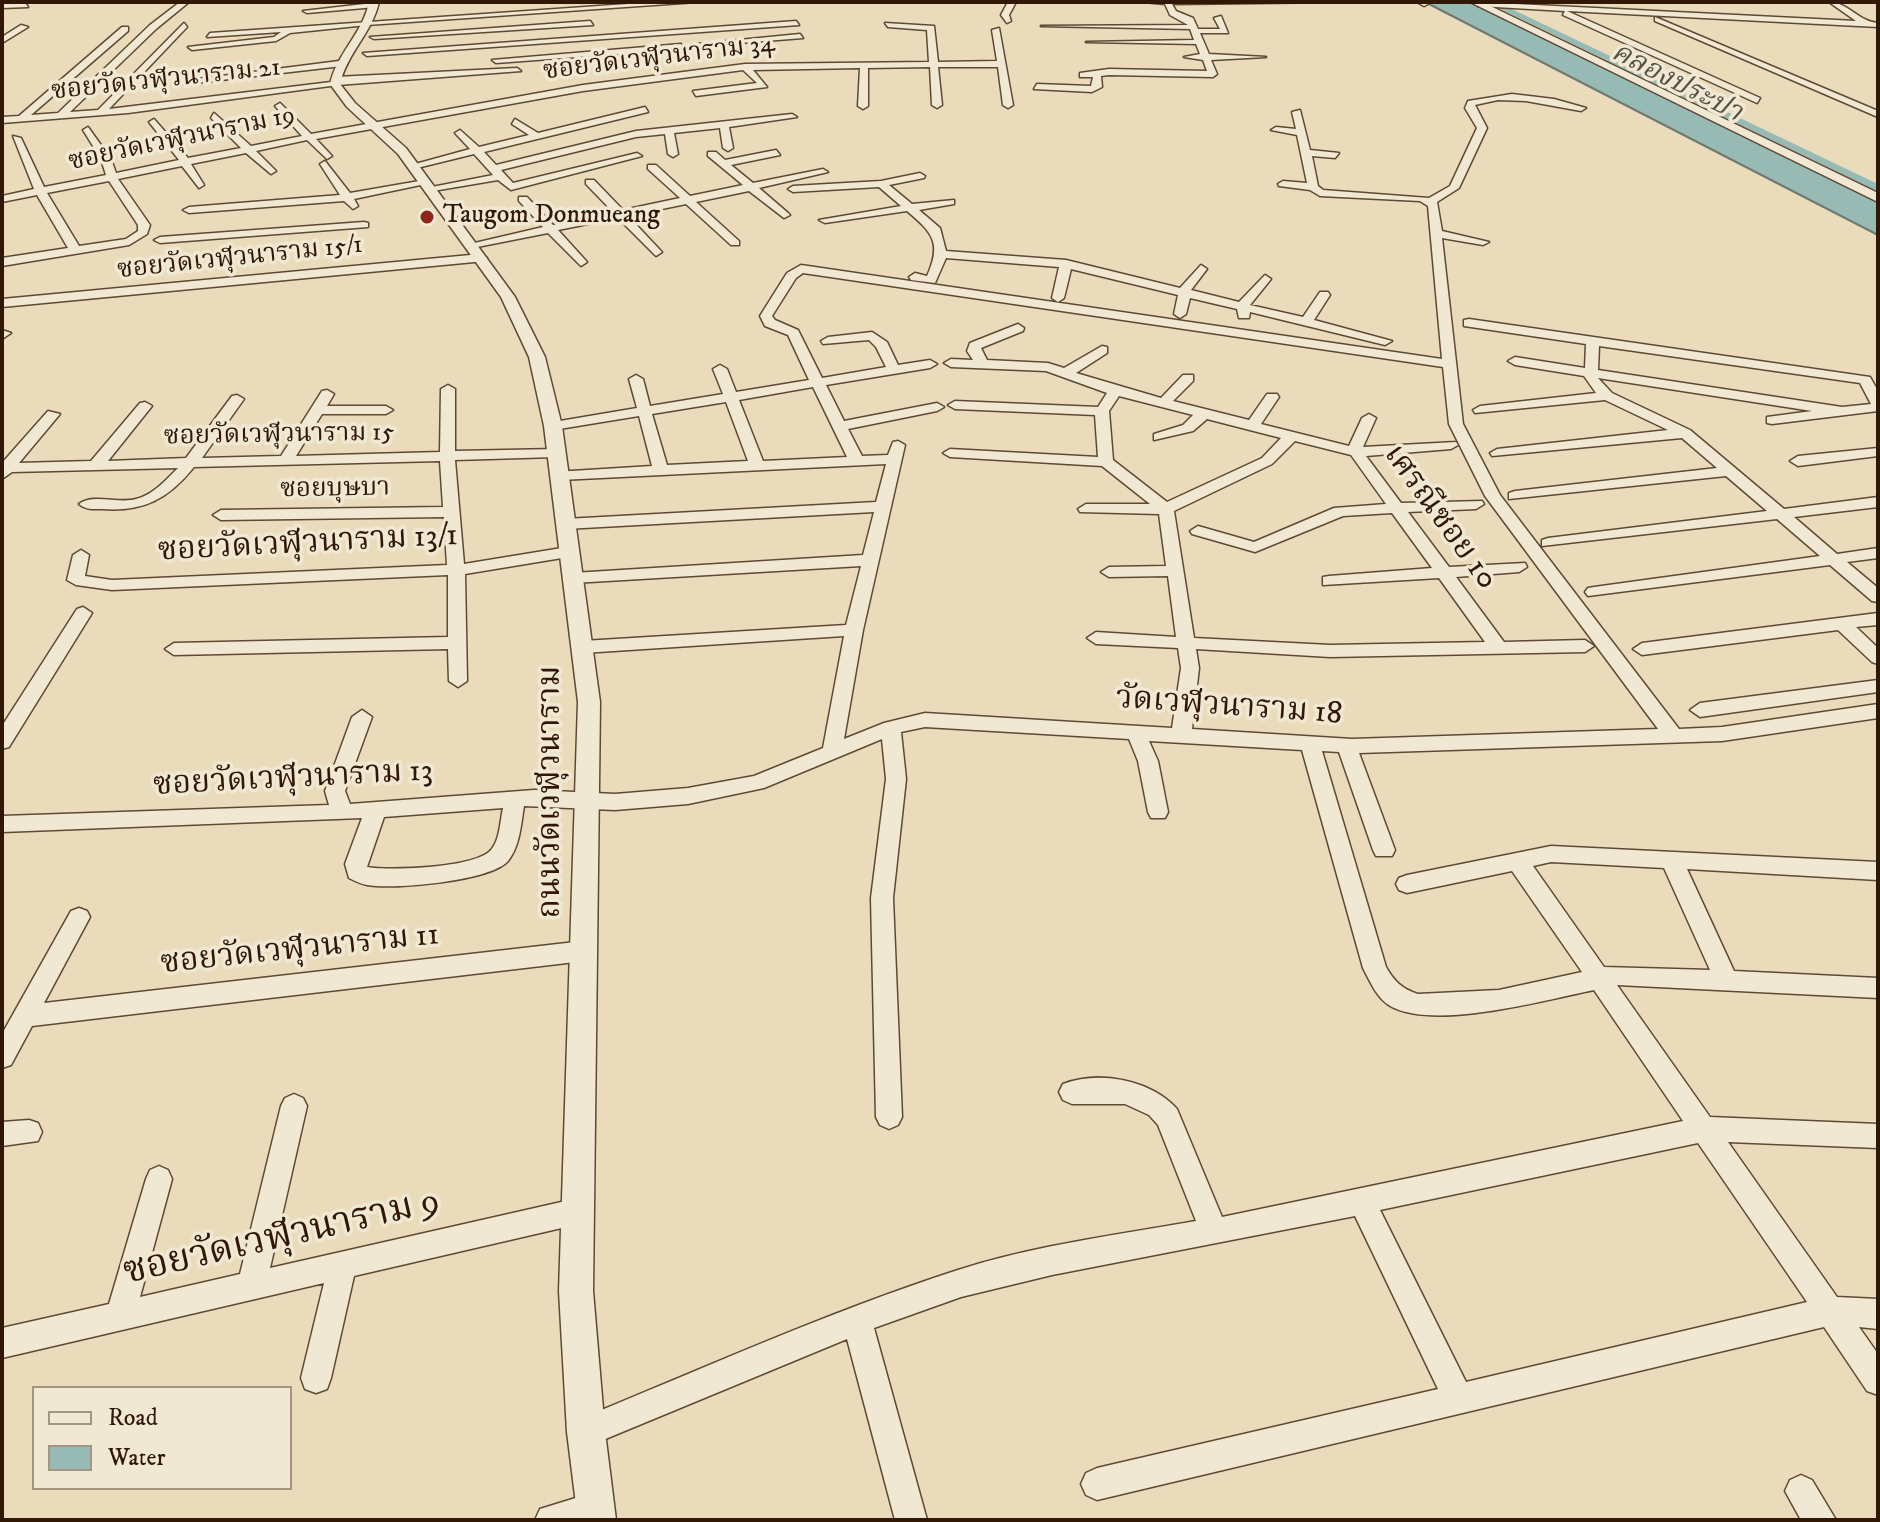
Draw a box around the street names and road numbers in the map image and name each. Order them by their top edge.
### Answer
street label: ซอยวัดเวฬุวนาราม 34 [542,29,776,89]
street label: ซอยวัดเวฬุวนาราม 21 [50,53,282,109]
street label: ซอยวัดเวฬุวนาราม 19 [66,101,298,179]
street label: ซอยวัดเวฬุวนาราม 15/1 [116,231,364,287]
street label: ซอยวัดเวฬุวนาราม 15 [163,418,395,454]
street label: เศรณีซอย 10 [1374,438,1504,598]
street label: ซอยบุษบา [280,473,390,507]
street label: ซอยวัดเวฬุวนาราม 13/1 [157,518,459,572]
street label: ถนนวัดเวฬุวนาราม [533,666,571,918]
street label: วัดเวฬุวนาราม 18 [1114,681,1344,735]
street label: ซอยวัดเวฬุวนาราม 13 [152,754,434,806]
street label: ซอยวัดเวฬุวนาราม 11 [159,917,441,985]
street label: ซอยวัดเวฬุวนาราม 9 [119,1180,445,1298]

